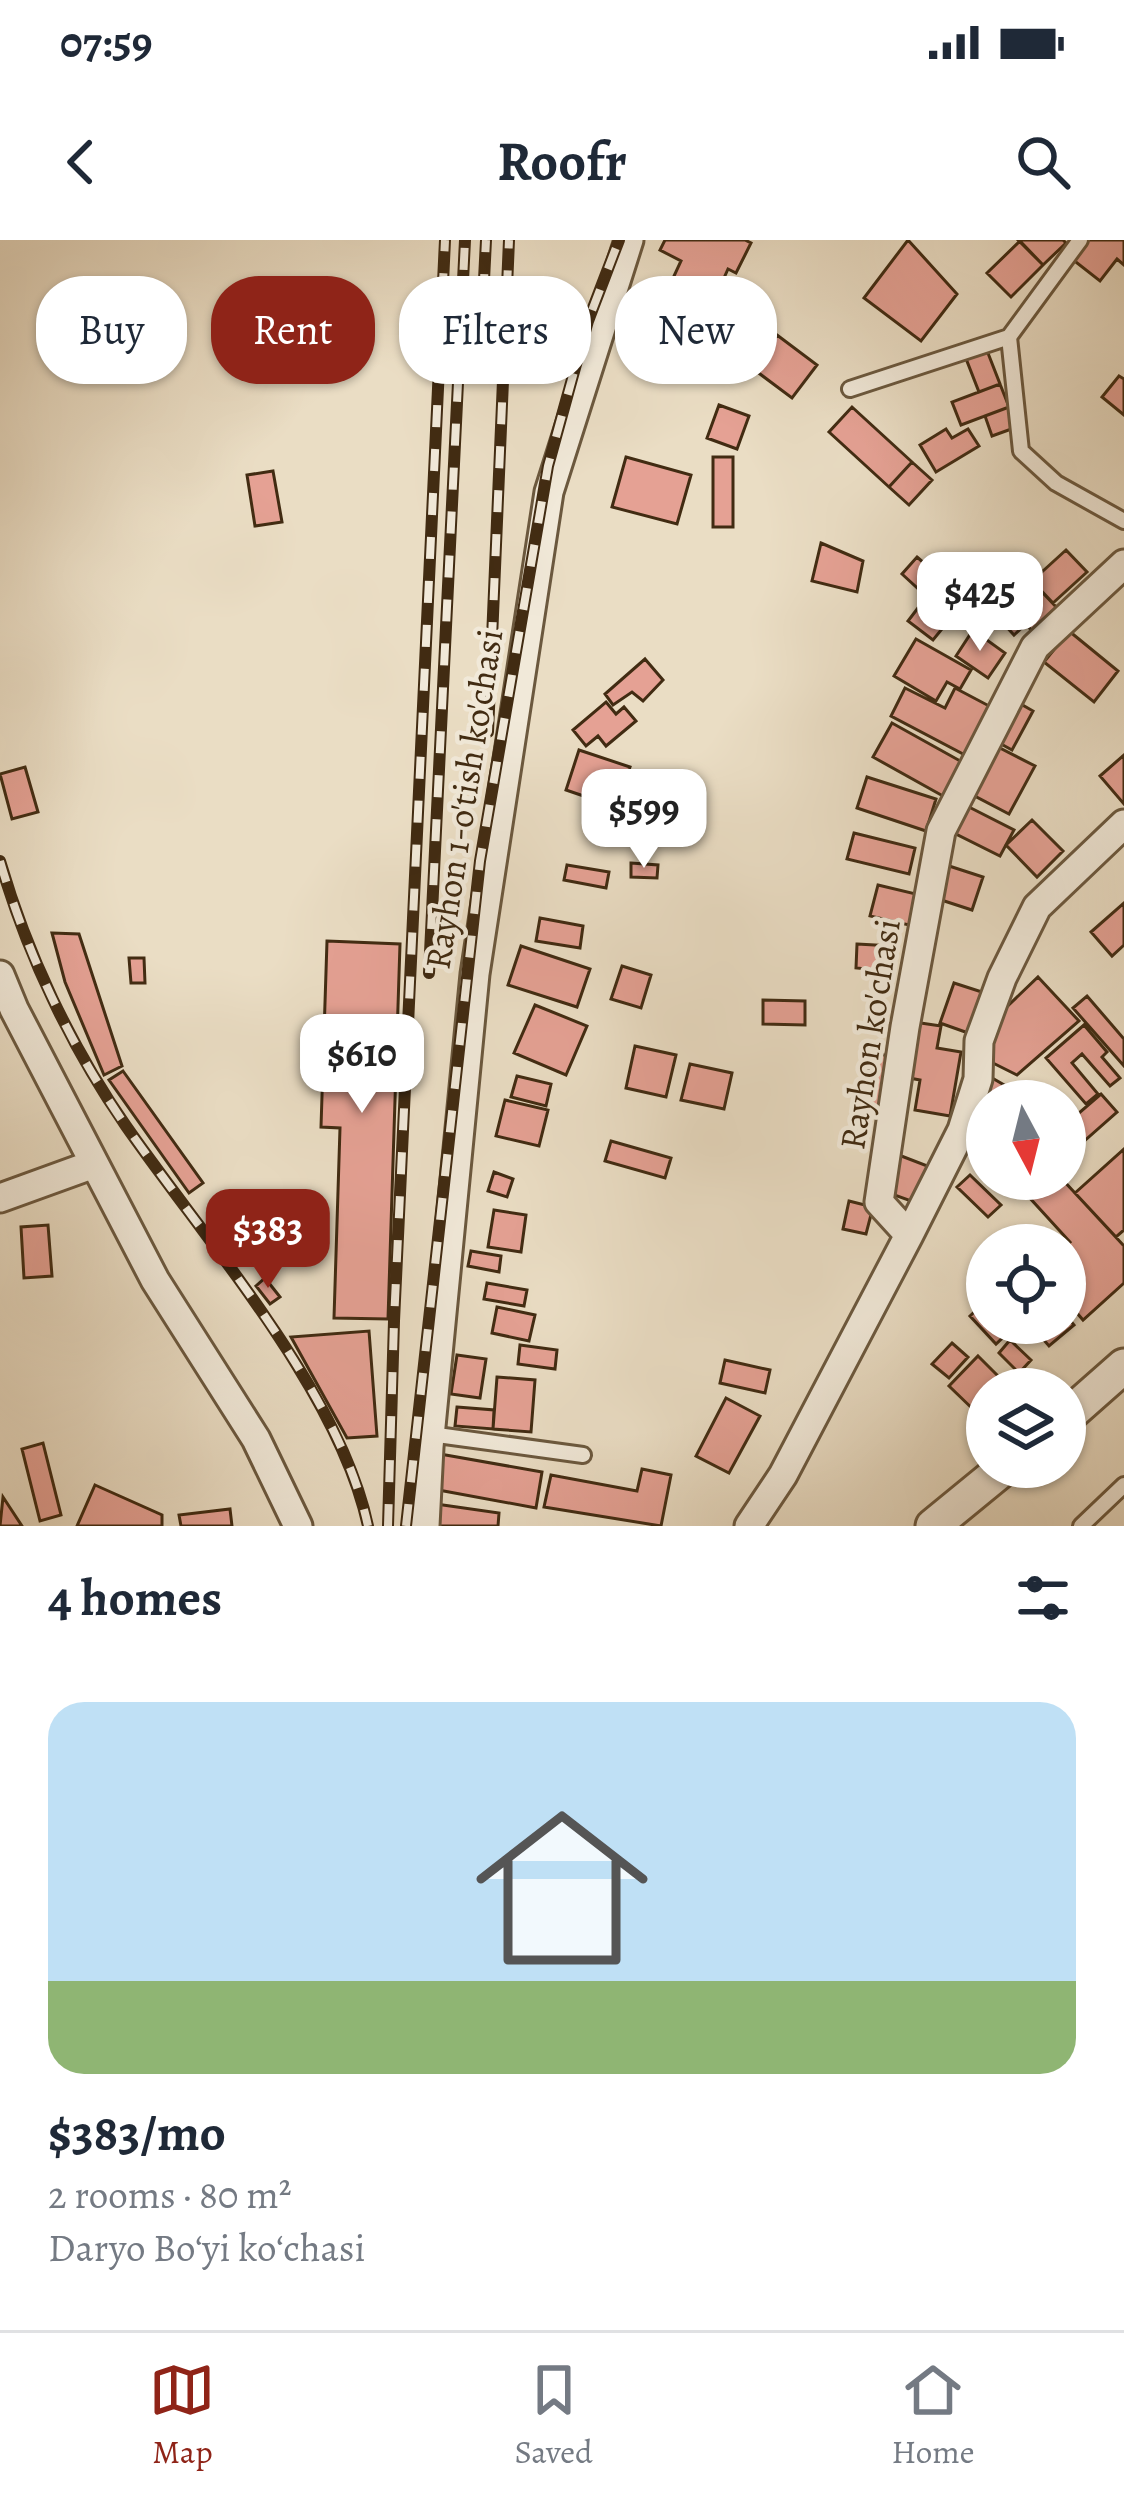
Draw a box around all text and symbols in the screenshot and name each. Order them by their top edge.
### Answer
text: 07:59 [60,11,153,73]
text: Roofr [497,125,627,199]
icon: back [48,129,114,195]
icon: search [1010,129,1076,195]
chip: Buy [36,276,187,384]
chip: Rent [211,276,375,384]
chip: Filters [399,276,591,384]
chip: New [615,276,777,384]
pin: $425 [909,552,1051,654]
text: $425 [944,564,1016,617]
street label: Rayhon 1-o'tish ko'chasi [412,626,515,973]
pin: $599 [573,769,715,871]
text: $599 [609,781,679,834]
street label: Rayhon ko'chasi [827,915,912,1153]
pin: $610 [291,1014,433,1116]
text: $610 [327,1026,397,1079]
north arrow [966,1080,1086,1200]
map controls [966,1080,1086,1488]
pin: $383 [197,1189,339,1291]
text: $383 [233,1201,303,1254]
button: locate [966,1224,1086,1344]
button: layers [966,1368,1086,1488]
text: 4 homes [48,1563,222,1633]
icon: filters [1010,1565,1076,1631]
icon: home [454,1780,670,1996]
text: $383/mo [48,2098,226,2168]
text: 2 rooms · 80 m² [48,2168,292,2221]
text: Daryo Boʻyi koʻchasi [48,2221,365,2274]
tab: Map [149,2357,215,2474]
tab: Saved [514,2357,593,2474]
tab: Home [892,2357,975,2474]

